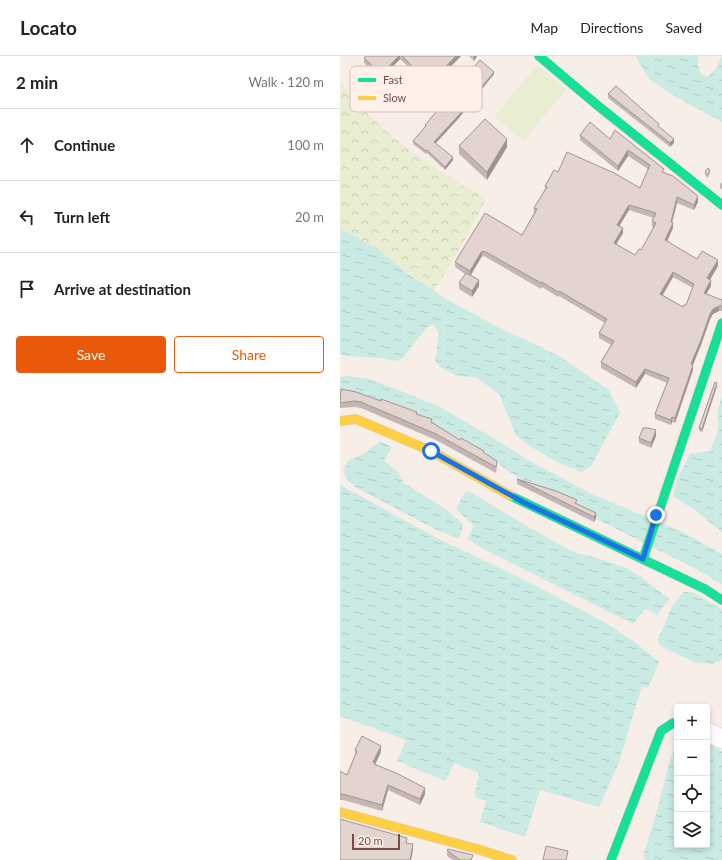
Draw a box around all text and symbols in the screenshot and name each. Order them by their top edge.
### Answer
text: Locato [20,16,77,39]
text: Map [531,19,558,36]
text: Directions [580,19,643,36]
text: Saved [665,19,702,36]
legend [350,66,482,112]
text: 2 min [16,72,58,93]
text: Fast [383,73,403,86]
text: Walk · 120 m [248,74,324,90]
text: Slow [383,91,407,104]
icon: ahead [16,134,38,156]
text: Continue [54,136,115,154]
text: 100 m [287,137,324,153]
icon: left [16,206,38,228]
text: Turn left [54,208,110,226]
text: 20 m [295,209,324,225]
icon: arrive [16,278,38,300]
text: Arrive at destination [54,280,191,298]
button: Save [16,336,166,373]
button: Share [174,336,324,373]
route start [422,442,440,460]
route end [647,506,665,524]
map controls [674,704,710,848]
button: + [674,704,710,740]
button: − [674,740,710,776]
button: locate [674,776,710,812]
button: layers [674,812,710,848]
scale bar [352,832,400,851]
text: 20 m [358,834,383,847]

